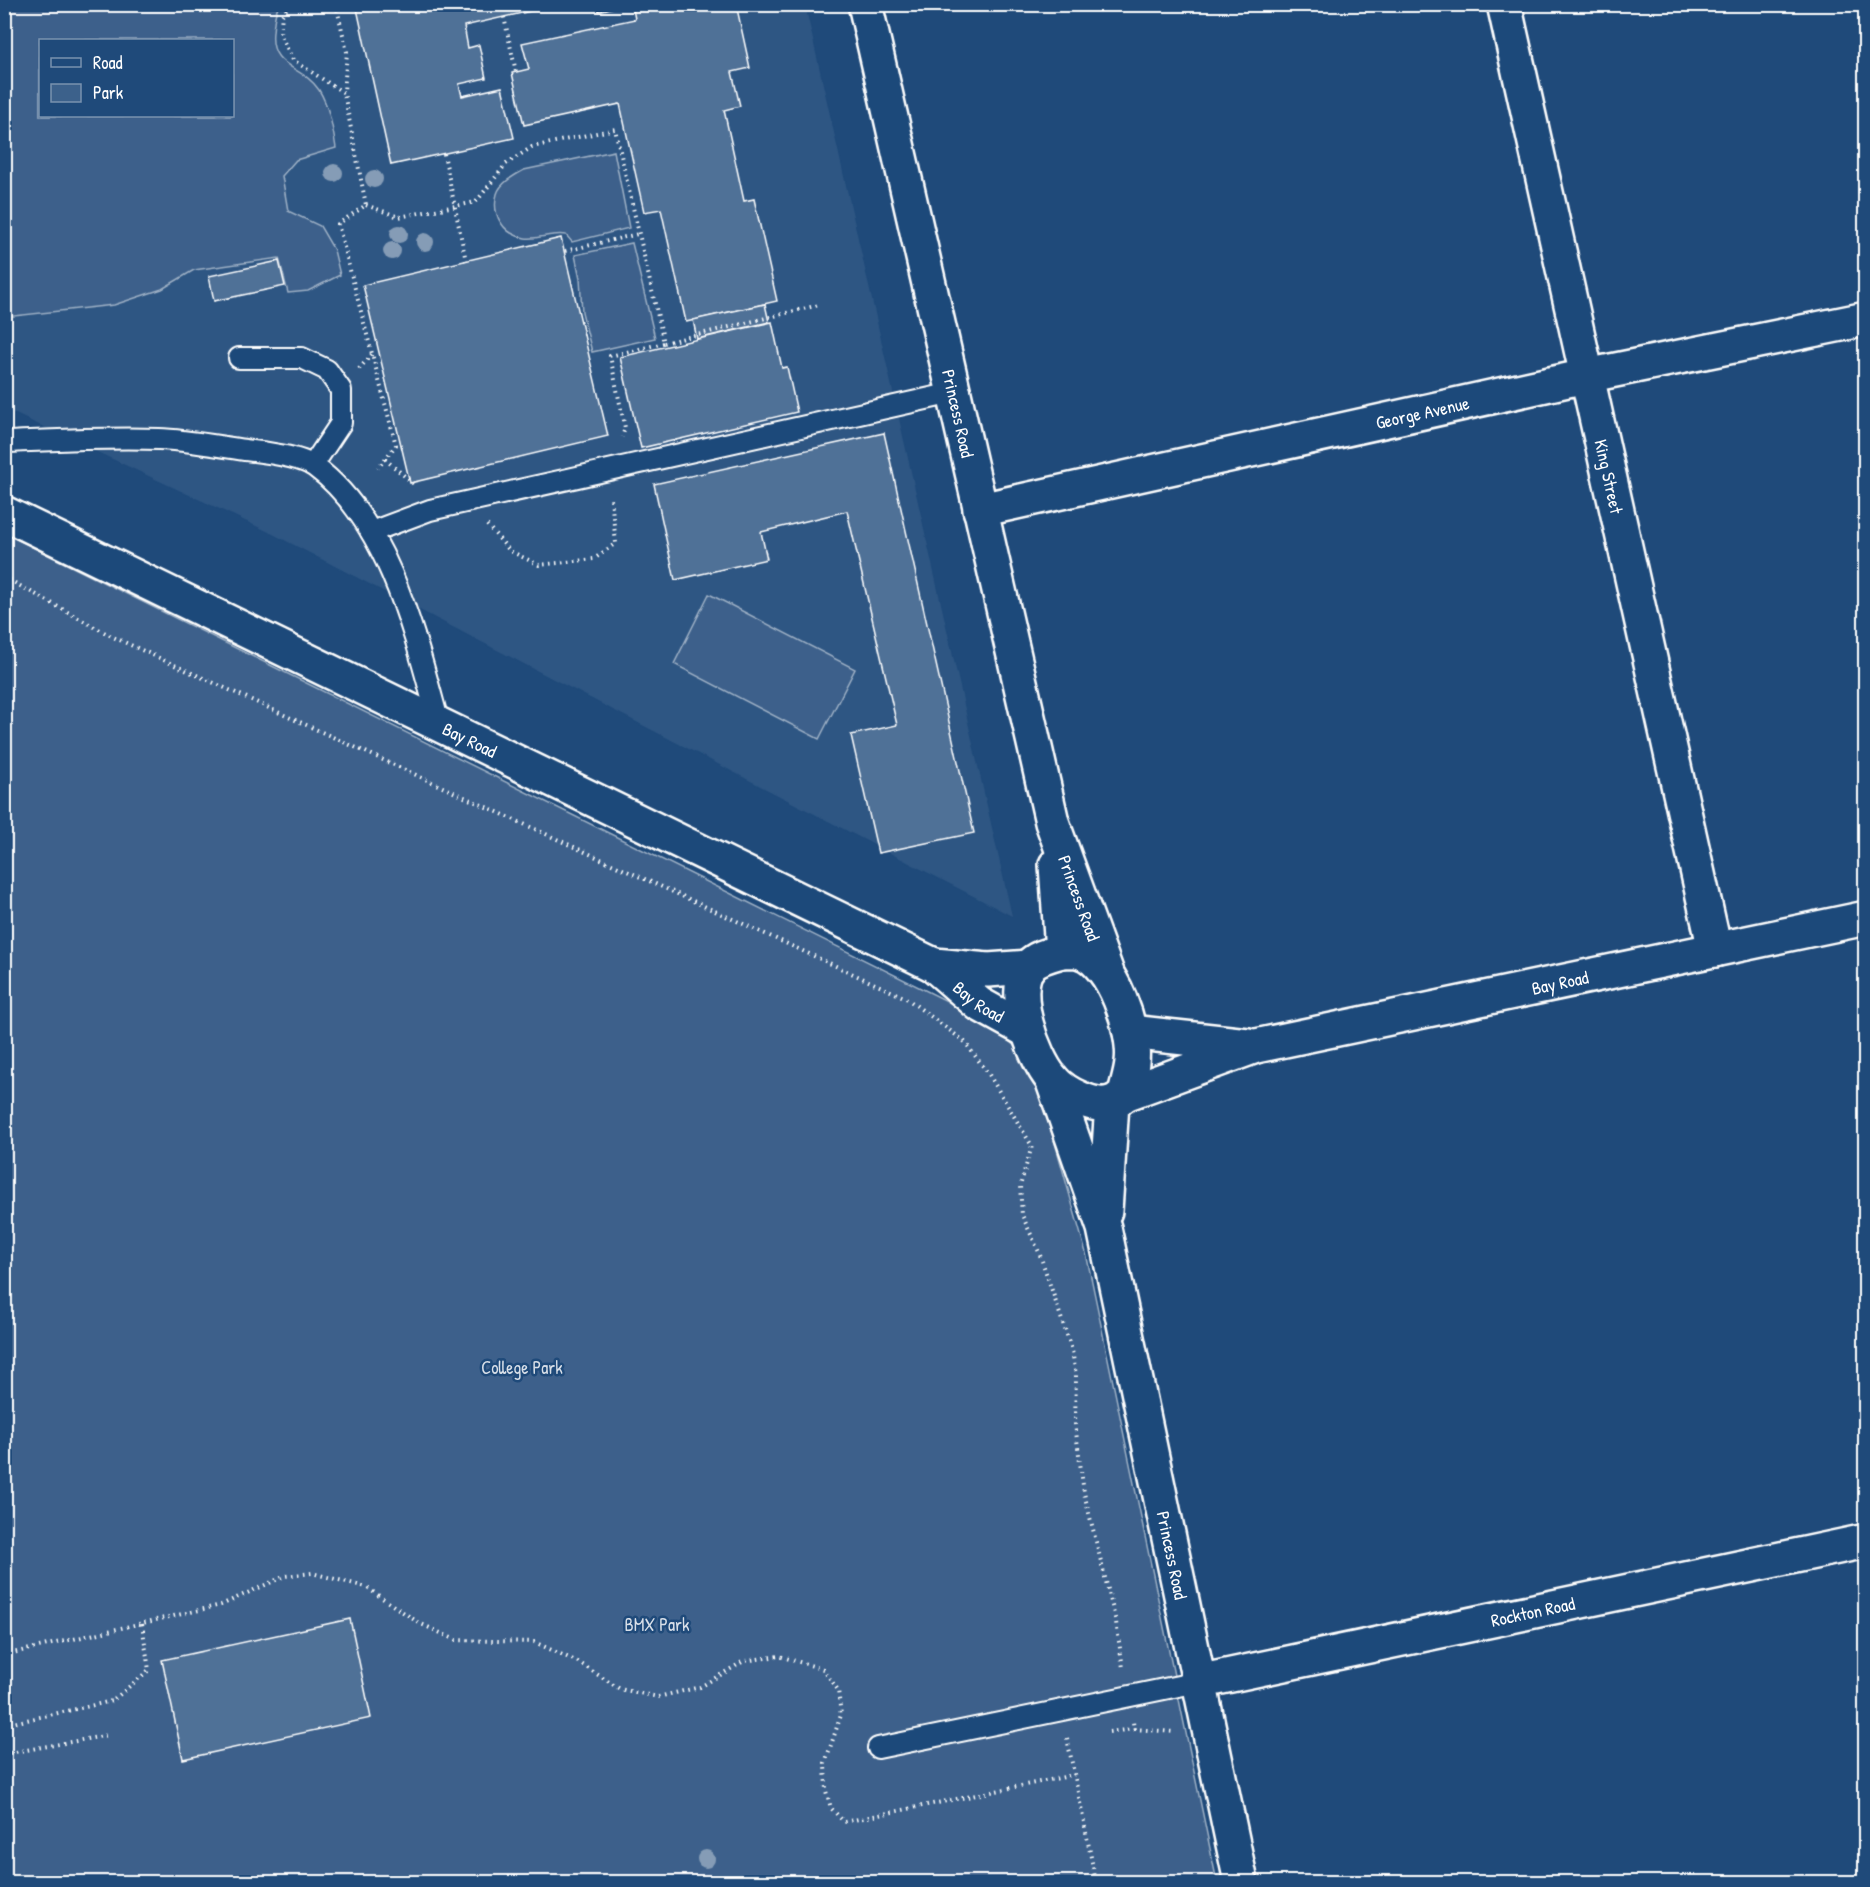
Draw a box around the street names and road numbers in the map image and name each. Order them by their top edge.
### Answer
street label: Princess Road [936,367,981,460]
street label: George Avenue [1373,390,1471,435]
street label: King Street [1589,437,1630,517]
street label: Bay Road [439,716,501,763]
street label: Princess Road [1053,852,1107,944]
street label: Bay Road [1529,964,1591,1000]
street label: Bay Road [948,975,1009,1028]
street label: Princess Road [1151,1509,1194,1601]
street label: Rockton Road [1488,1590,1577,1632]

